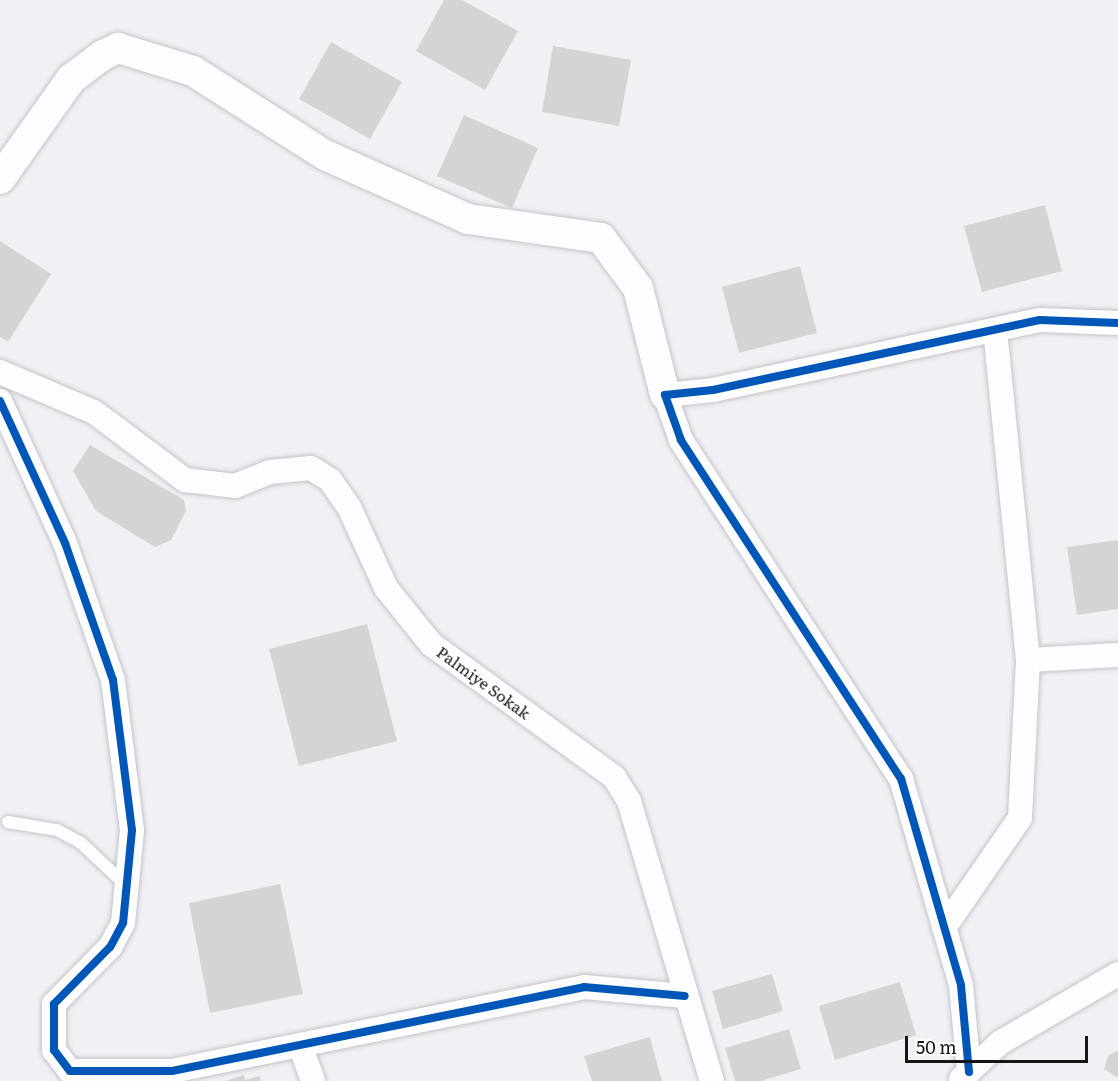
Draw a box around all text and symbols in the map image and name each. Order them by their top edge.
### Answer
street label: Palmiye Sokak [433,642,535,722]
scale bar [908,1024,1091,1062]
text: 50 m [916,1033,957,1060]

